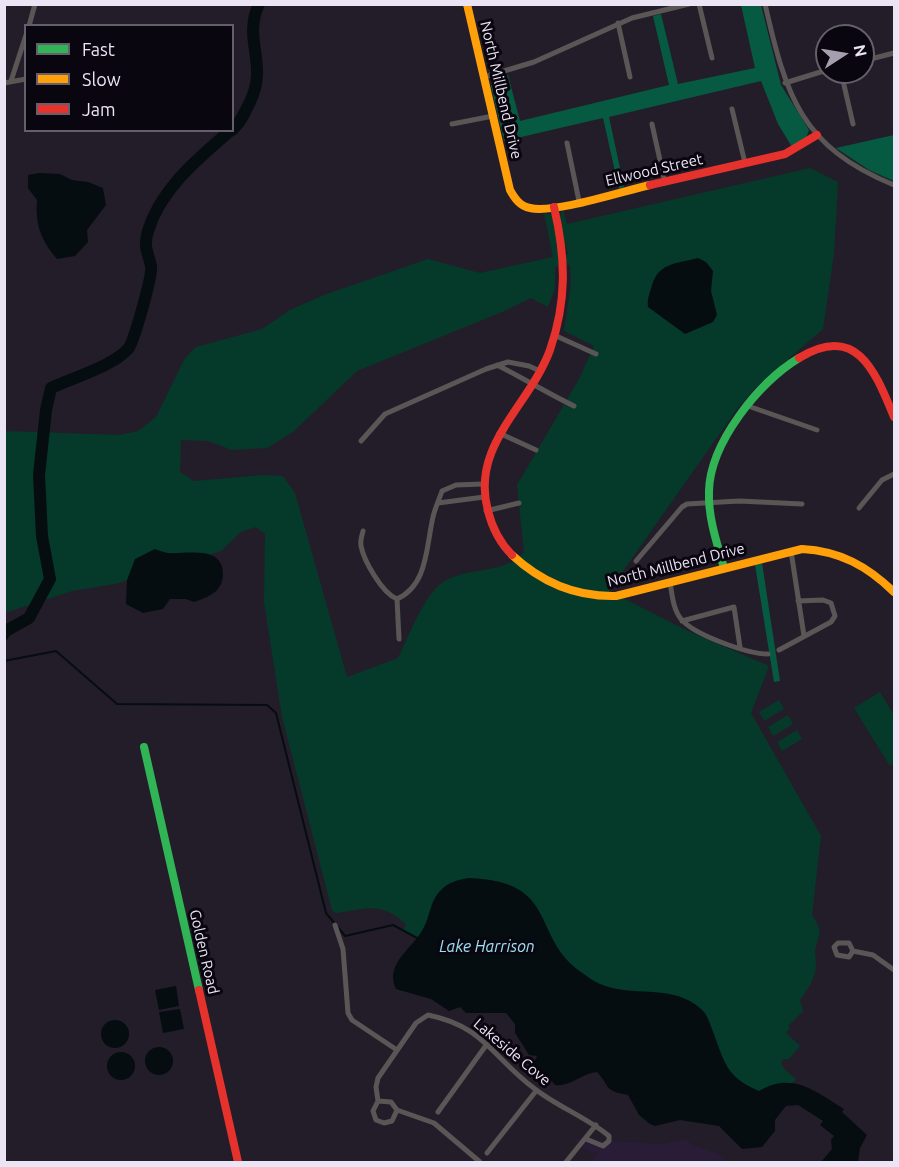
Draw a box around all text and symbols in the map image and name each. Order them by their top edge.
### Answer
street label: North Millbend Drive [476,19,526,161]
legend [24,24,234,132]
north arrow [815,24,875,84]
text: Fast [82,39,115,59]
text: N [851,43,871,58]
text: Slow [82,69,121,89]
text: Jam [82,99,116,119]
street label: Ellwood Street [603,150,705,190]
street label: North Millbend Drive [605,539,747,591]
street label: Golden Road [186,908,222,996]
water label: Lake Harrison [439,937,535,957]
street label: Lakeside Cove [470,1015,554,1089]

